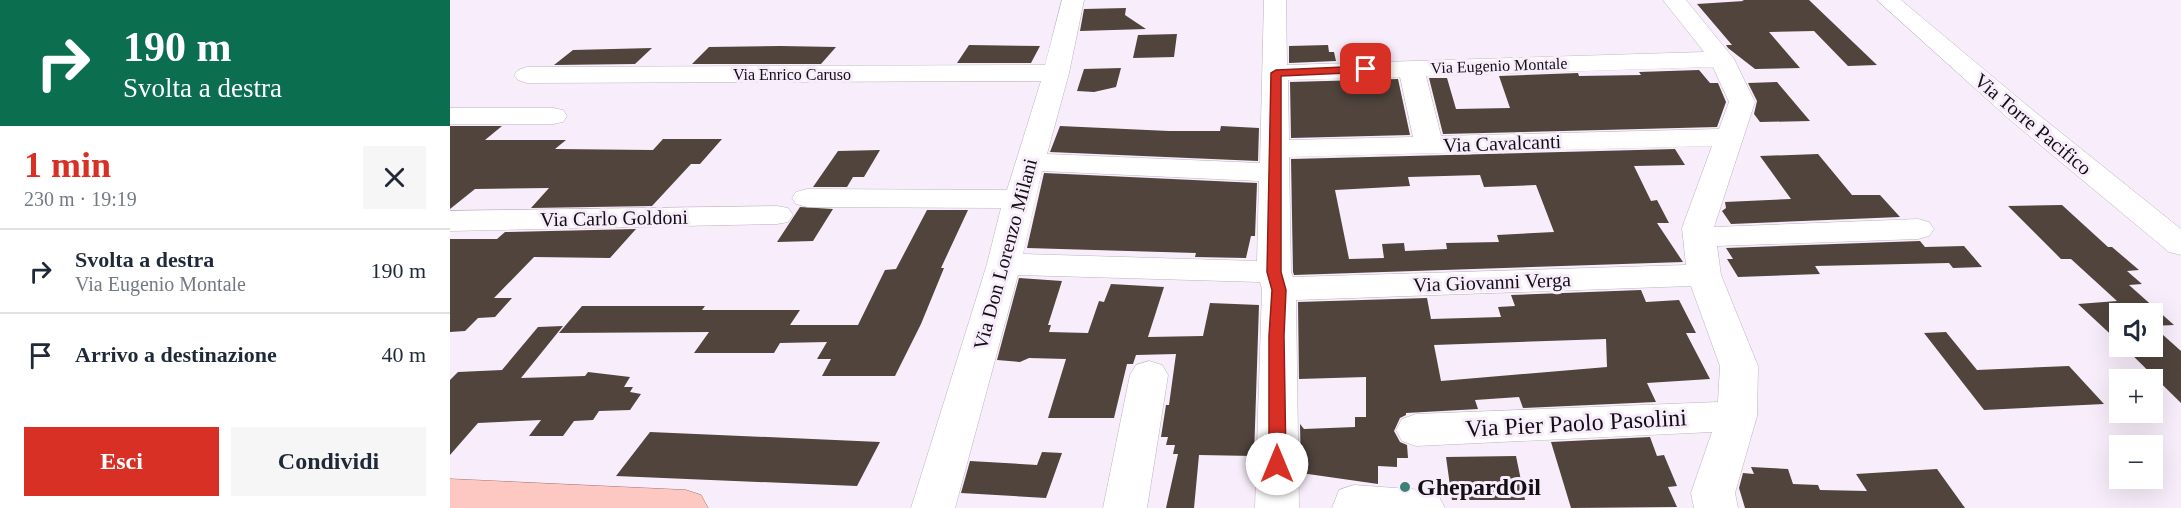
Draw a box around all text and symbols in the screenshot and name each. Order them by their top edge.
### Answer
icon: right [24,24,102,102]
text: 190 m [123,24,232,70]
pin [1340,43,1391,94]
icon: arrive [1349,52,1382,85]
street label: Via Eugenio Montale [1430,55,1568,77]
street label: Via Enrico Caruso [733,66,851,83]
street label: Via Torre Pacifico [1970,69,2096,179]
text: Svolta a destra [123,73,282,103]
street label: Via Cavalcanti [1443,130,1562,156]
text: 1 min [24,145,111,185]
button: close [363,146,426,209]
street label: Via Don Lorenzo Milani [969,156,1041,352]
text: 230 m · 19:19 [24,188,137,210]
street label: Via Carlo Goldoni [540,206,688,230]
text: Svolta a destra [75,247,214,272]
icon: right [24,255,57,288]
text: 190 m [370,258,426,283]
street label: Via Giovanni Verga [1413,268,1572,297]
text: Via Eugenio Montale [75,273,246,295]
map controls [2109,303,2163,489]
button: sound [2109,303,2163,357]
icon: arrive [24,339,57,372]
text: Arrivo a destinazione [75,342,277,367]
text: 40 m [381,342,426,367]
button: + [2109,369,2163,423]
street label: Via Pier Paolo Pasolini [1465,404,1688,442]
button: Esci [24,427,219,496]
button: Condividi [231,427,426,496]
position arrow [1245,432,1309,496]
button: − [2109,435,2163,489]
place label: GhepardOil [1417,474,1541,500]
marker: GhepardOil [1398,480,1412,494]

